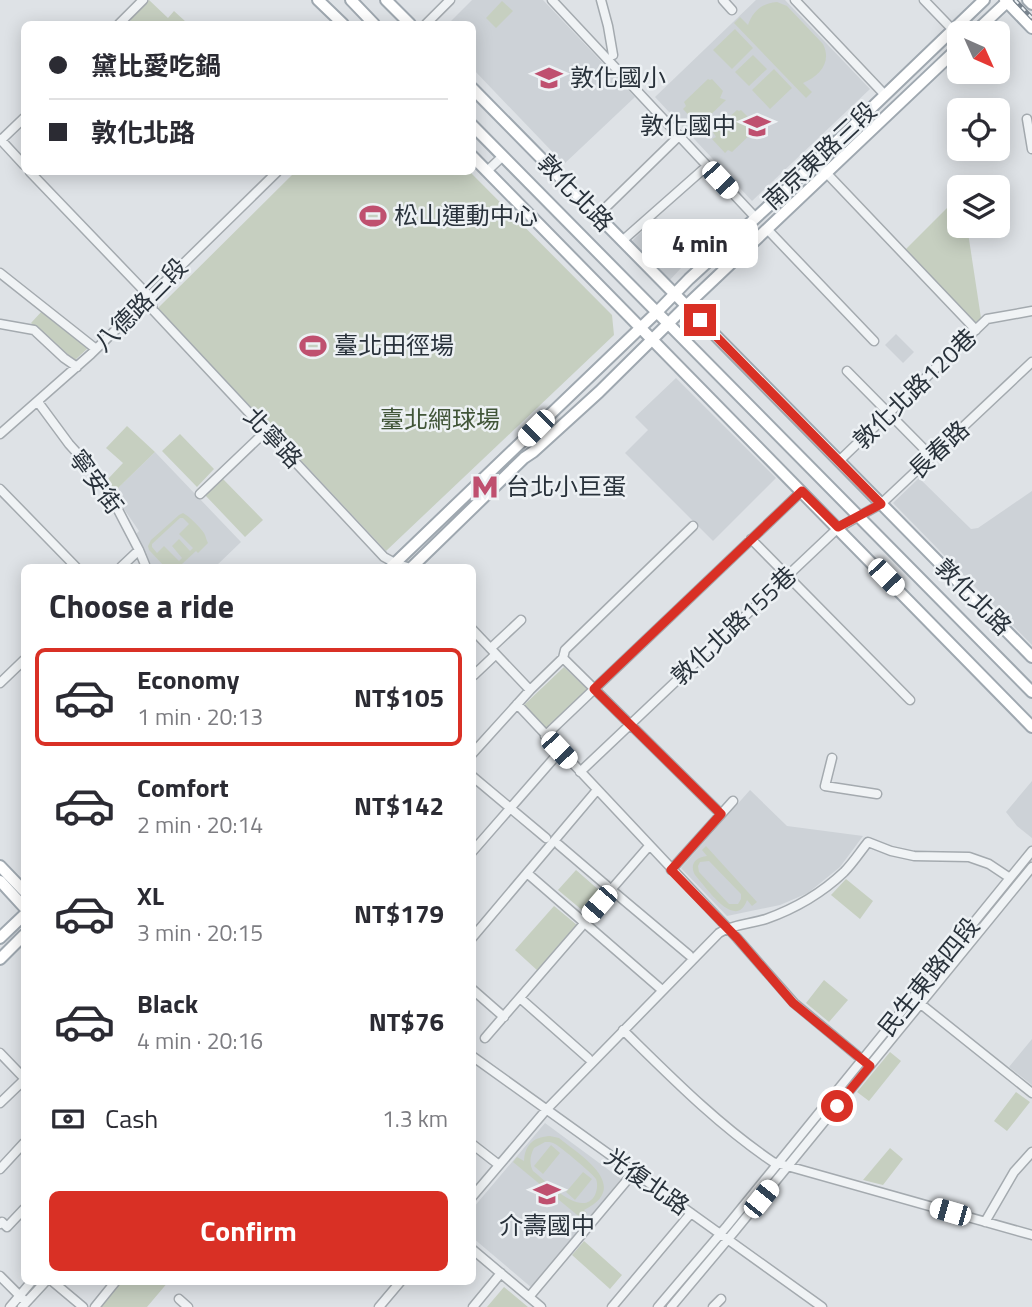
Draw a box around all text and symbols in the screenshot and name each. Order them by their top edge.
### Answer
north arrow [947,21,1010,84]
map controls [947,21,1010,238]
text: 黛比愛吃鍋 [91,46,221,85]
place label: 敦化國小 [570,59,666,95]
school or university icon: 敦化國小 [534,63,564,93]
street label: 南京東路三段 [754,93,884,218]
button: locate [947,98,1010,161]
place label: 敦化國中 [640,107,736,143]
school or university icon: 敦化國中 [742,111,772,141]
text: 敦化北路 [91,113,195,152]
street label: 敦化北路 [529,145,622,239]
car [698,157,743,203]
button: layers [947,175,1010,238]
place label: 松山運動中心 [394,197,538,233]
sports icon: 松山運動中心 [358,201,388,231]
callout: 4 min [642,218,758,268]
text: 4 min [672,226,728,261]
street label: 八德路三段 [85,249,195,359]
route end [684,304,716,336]
street label: 敦化北路120巷 [844,320,984,457]
place label: 臺北田徑場 [334,327,454,363]
sports icon: 臺北田徑場 [298,331,328,361]
street label: 北寧路 [236,399,311,476]
park label: 臺北網球場 [380,401,500,437]
car [514,406,559,450]
street label: 長春路 [900,412,977,487]
street label: 寧安街 [61,442,133,521]
place label: 台北小巨蛋 [506,468,626,504]
metro station icon: 台北小巨蛋 [470,472,500,502]
street label: 敦化北路 [927,550,1020,643]
car [864,555,909,599]
street label: 敦化北路155巷 [662,557,804,693]
text: Choose a ride [49,582,234,630]
text: Economy [137,660,239,699]
icon: car [53,666,116,729]
text: NT$105 [354,678,444,717]
text: 1 min · 20:13 [137,699,263,734]
car [537,727,582,773]
text: Comfort [137,768,229,807]
icon: car [53,774,116,837]
text: NT$142 [354,786,444,825]
text: 2 min · 20:14 [137,807,263,842]
text: XL [137,876,164,915]
car [578,881,621,927]
icon: car [53,882,116,945]
text: NT$179 [354,894,444,933]
street label: 民生東路四段 [869,909,988,1044]
text: 3 min · 20:15 [137,915,263,950]
text: Black [137,984,198,1023]
icon: car [53,990,116,1053]
text: NT$76 [369,1002,444,1041]
text: 4 min · 20:16 [137,1023,263,1058]
route start [821,1090,853,1122]
text: Cash [105,1099,158,1138]
icon: cash [49,1100,87,1138]
text: 1.3 km [382,1101,448,1136]
street label: 光復北路 [598,1139,697,1223]
car [740,1176,783,1222]
school or university icon: 介壽國中 [532,1179,562,1209]
button: Confirm [49,1191,448,1271]
car [927,1196,974,1228]
place label: 介壽國中 [499,1207,595,1243]

